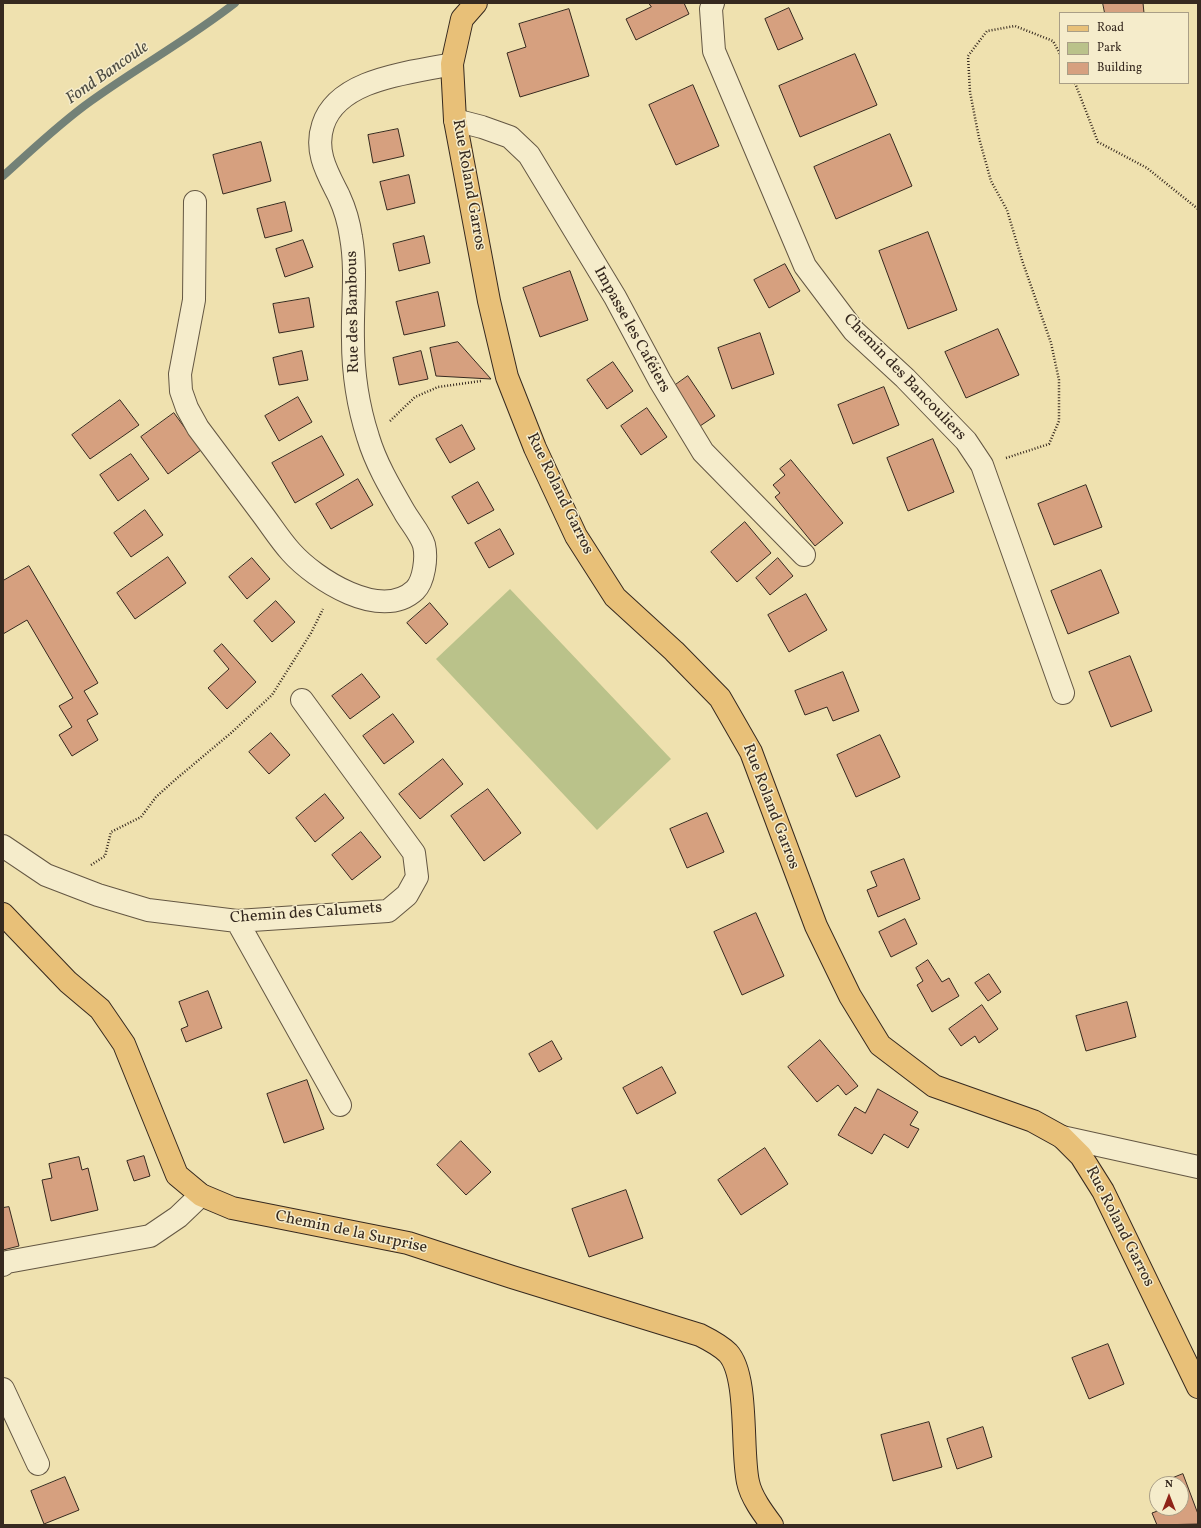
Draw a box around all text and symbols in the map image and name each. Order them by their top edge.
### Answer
legend [1059,12,1189,84]
text: Road [1097,20,1124,36]
water label: Fond Bancoule [63,38,153,110]
text: Park [1097,40,1122,56]
text: Building [1097,60,1142,76]
street label: Rue Roland Garros [447,118,489,252]
street label: Rue des Bambous [343,251,365,373]
street label: Impasse les Caféiers [588,264,674,396]
street label: Chemin des Bancouliers [838,311,970,445]
street label: Rue Roland Garros [521,430,597,558]
street label: Rue Roland Garros [737,742,803,872]
street label: Chemin des Calumets [229,899,383,929]
street label: Rue Roland Garros [1080,1164,1158,1290]
street label: Chemin de la Surprise [273,1208,429,1258]
north arrow [1149,1476,1189,1516]
text: N [1165,1477,1173,1492]

